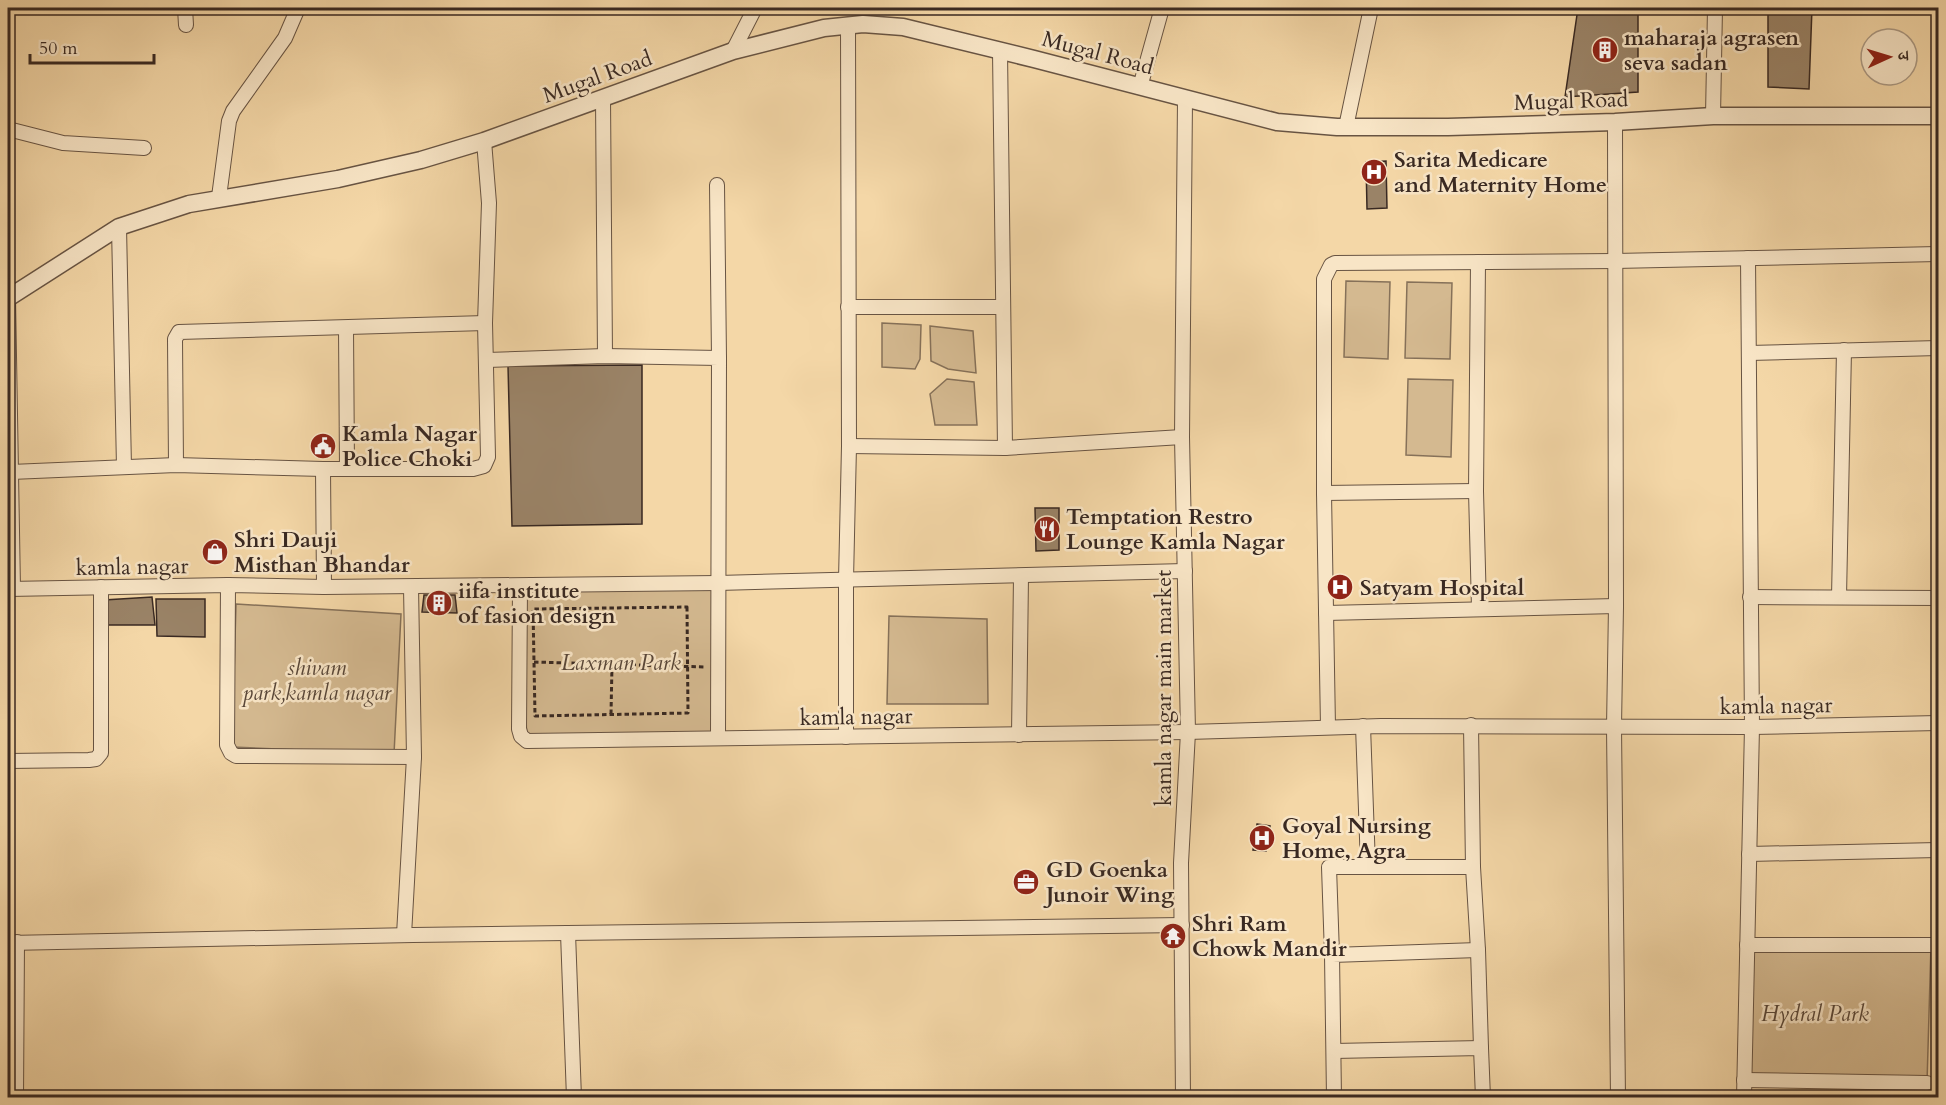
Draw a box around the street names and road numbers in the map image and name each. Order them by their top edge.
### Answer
street label: Mugal Road [1039,24,1157,82]
street label: Mugal Road [538,43,657,111]
street label: Mugal Road [1513,84,1629,118]
street label: kamla nagar [75,551,190,583]
street label: kamla nagar main market [1149,570,1179,806]
street label: kamla nagar [1719,690,1834,722]
street label: kamla nagar [799,701,914,733]

